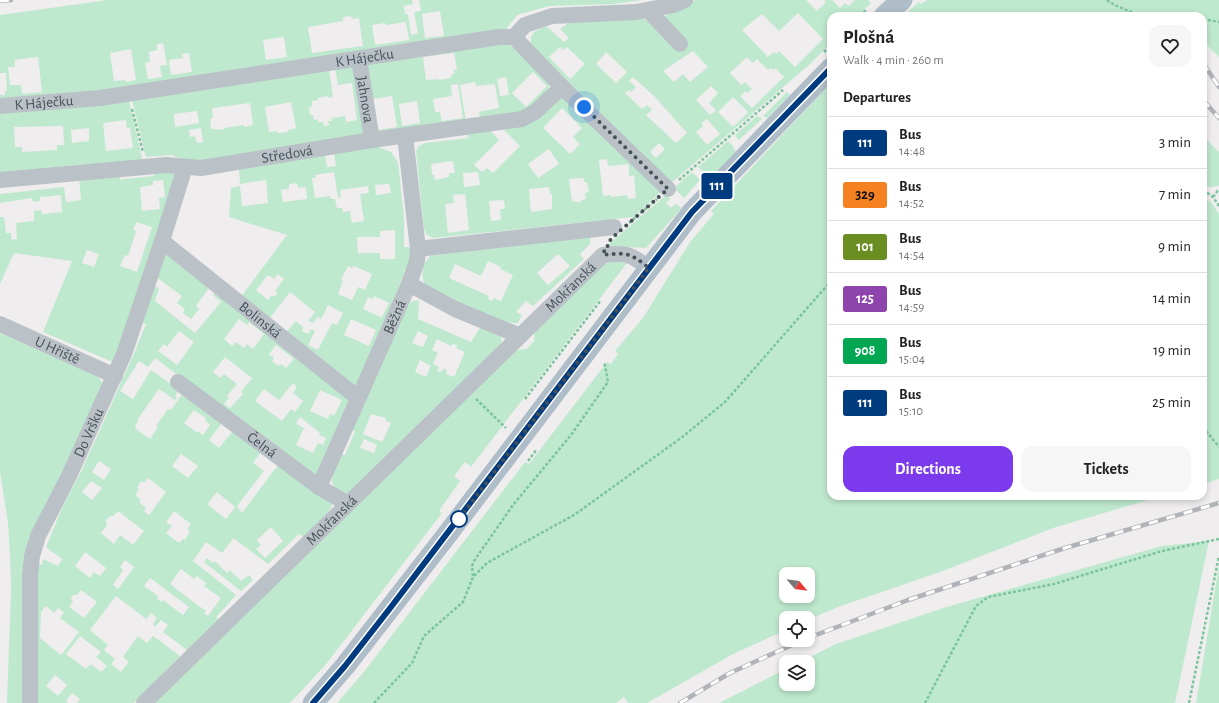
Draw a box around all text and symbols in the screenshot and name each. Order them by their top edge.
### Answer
button: heart [1149,25,1191,67]
text: Plošná [843,28,894,47]
street label: K Háječku [334,46,395,69]
text: Walk · 4 min · 260 m [843,54,944,67]
street label: Jahnova [354,75,377,124]
text: Departures [843,90,911,105]
street label: K Háječku [14,93,74,112]
your location [574,97,594,117]
text: Bus [899,127,921,142]
text: 3 min [1159,135,1191,150]
text: 111 [857,136,873,150]
street label: Středová [260,142,314,165]
text: 14:48 [899,145,925,158]
line badge: 111 [694,173,740,199]
text: 111 [709,179,725,193]
text: Bus [899,179,921,194]
text: 7 min [1159,187,1191,202]
text: 329 [855,188,875,202]
text: 14:52 [899,197,924,210]
text: Bus [899,231,921,246]
text: 9 min [1158,239,1191,254]
text: 101 [856,240,874,254]
text: 14:54 [899,249,924,262]
street label: Mokřanská [542,259,599,314]
text: Bus [899,283,921,298]
text: 14 min [1153,291,1191,306]
text: 125 [856,292,874,306]
street label: Bolinská [236,298,284,341]
street label: Běžná [380,298,409,336]
text: 14:59 [899,301,924,314]
street label: U Hřiště [33,333,82,367]
text: Bus [899,335,921,350]
text: 19 min [1153,343,1191,358]
text: 908 [855,344,875,358]
text: 15:04 [899,353,925,366]
text: Bus [899,387,921,402]
text: 25 min [1152,395,1191,410]
text: 111 [857,396,873,410]
street label: Do Vršku [71,405,106,460]
text: 15:10 [899,405,923,418]
street label: Čelná [245,428,280,461]
button: Directions [843,446,1013,492]
button: Tickets [1021,446,1191,492]
street label: Mokřanská [303,492,360,548]
unlabelled marker [450,510,468,528]
north arrow [779,567,815,603]
map controls [779,567,815,691]
button: locate [779,611,815,647]
button: layers [779,655,815,691]

